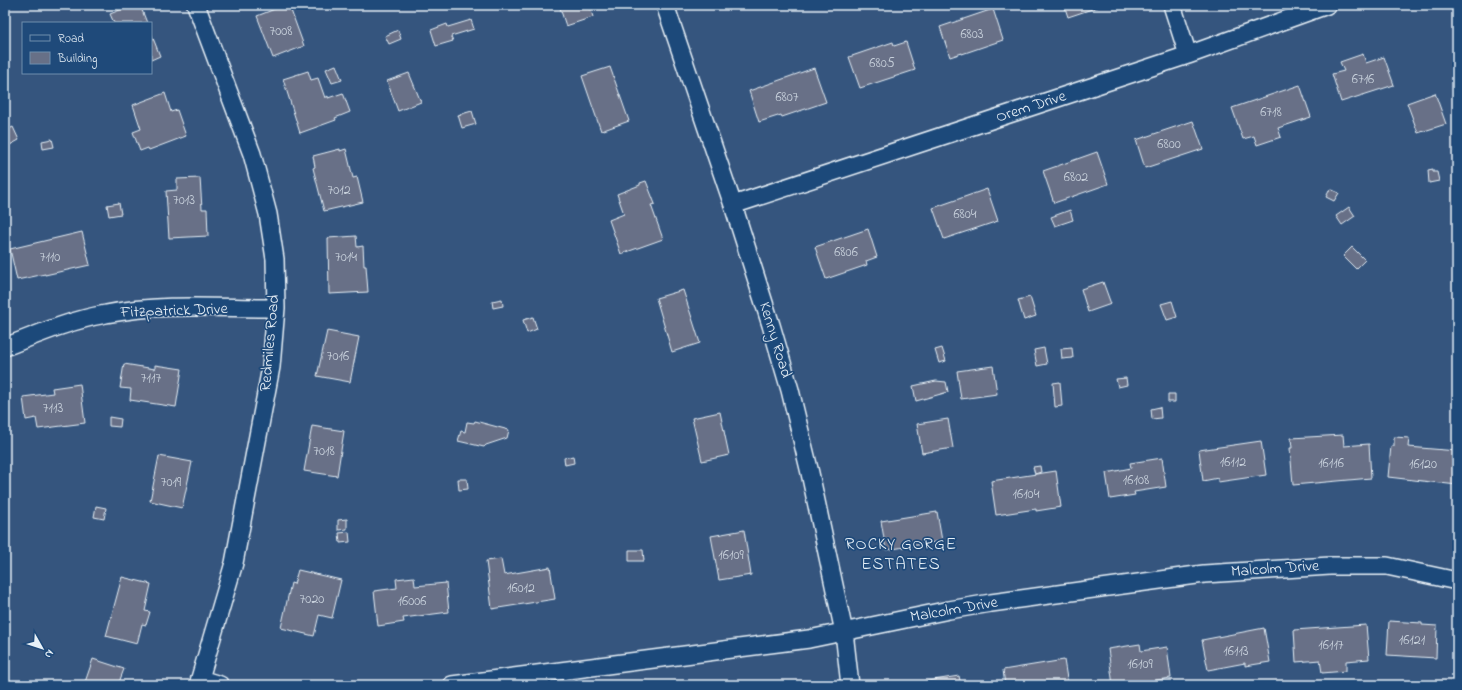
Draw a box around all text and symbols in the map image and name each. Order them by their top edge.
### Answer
house number: 7008 [269,21,293,42]
legend [22,22,152,74]
house number: 6803 [960,24,984,45]
text: Road [58,30,84,48]
text: Building [57,50,97,69]
house number: 6805 [869,53,895,74]
house number: 6716 [1352,69,1374,90]
street label: Orem Drive [993,84,1070,130]
house number: 6807 [775,87,799,108]
house number: 6718 [1260,102,1282,123]
house number: 6800 [1157,134,1181,155]
house number: 6802 [1064,167,1088,188]
house number: 7012 [327,180,351,201]
house number: 7013 [173,190,195,211]
house number: 6804 [953,204,977,225]
house number: 6806 [834,242,858,263]
house number: 7110 [40,247,60,268]
house number: 7014 [335,247,357,268]
street label: Redmiles Road [254,294,286,392]
street label: Fitzpatrick Drive [119,297,229,325]
street label: Kenny Road [752,299,798,381]
house number: 7016 [327,346,349,367]
house number: 7117 [141,368,161,389]
house number: 7113 [43,398,63,419]
house number: 7018 [313,441,335,462]
house number: 16112 [1220,452,1246,473]
house number: 16116 [1318,453,1344,474]
house number: 16120 [1409,454,1437,475]
house number: 16108 [1123,470,1149,491]
house number: 7019 [161,472,182,493]
house number: 16104 [1013,484,1040,505]
district label: ROCKY GORGE ESTATES [845,532,957,577]
house number: 16109 [718,545,744,566]
street label: Malcolm Drive [1230,554,1321,584]
house number: 16012 [507,578,535,599]
house number: 7020 [300,589,324,610]
street label: Malcolm Drive [908,590,1000,630]
house number: 16006 [398,591,426,612]
north arrow [22,628,62,668]
house number: 16121 [1399,630,1426,651]
house number: 16117 [1318,635,1344,656]
house number: 16113 [1223,641,1249,662]
text: N [40,646,58,662]
house number: 16109 [1127,654,1153,675]

